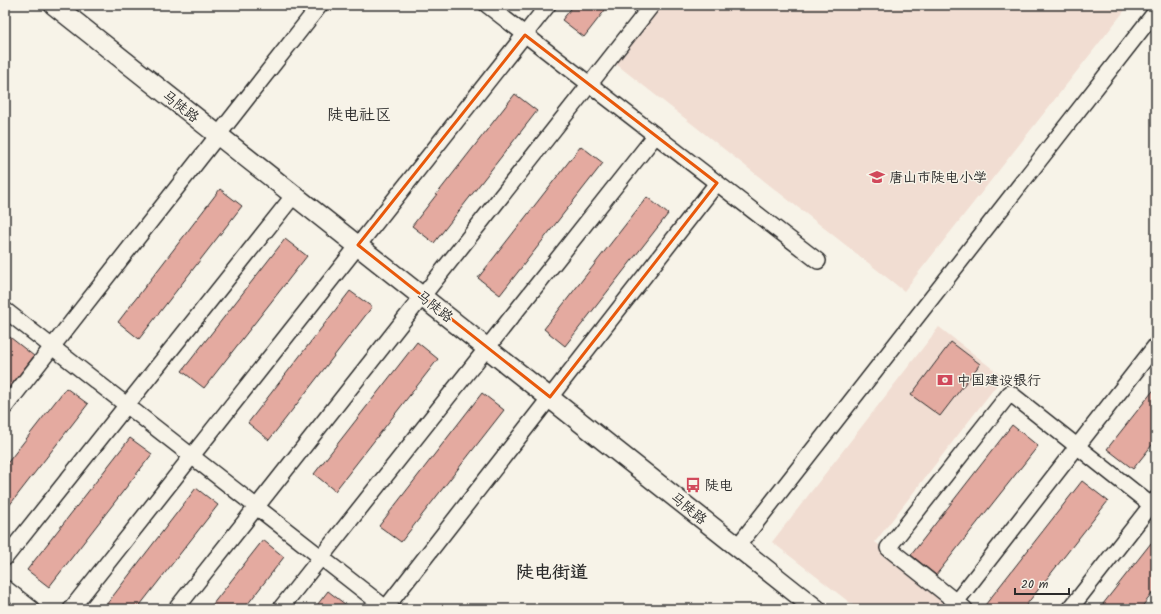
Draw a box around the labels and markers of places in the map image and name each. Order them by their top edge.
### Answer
place label: 唐山市陡电小学 [889,167,987,189]
school or university icon: 唐山市陡电小学 [868,168,886,186]
place label: 中国建设银行 [957,370,1041,392]
bank icon: 中国建设银行 [936,371,954,389]
place label: 陡电 [705,475,733,497]
bus stop icon: 陡电 [684,476,702,494]

